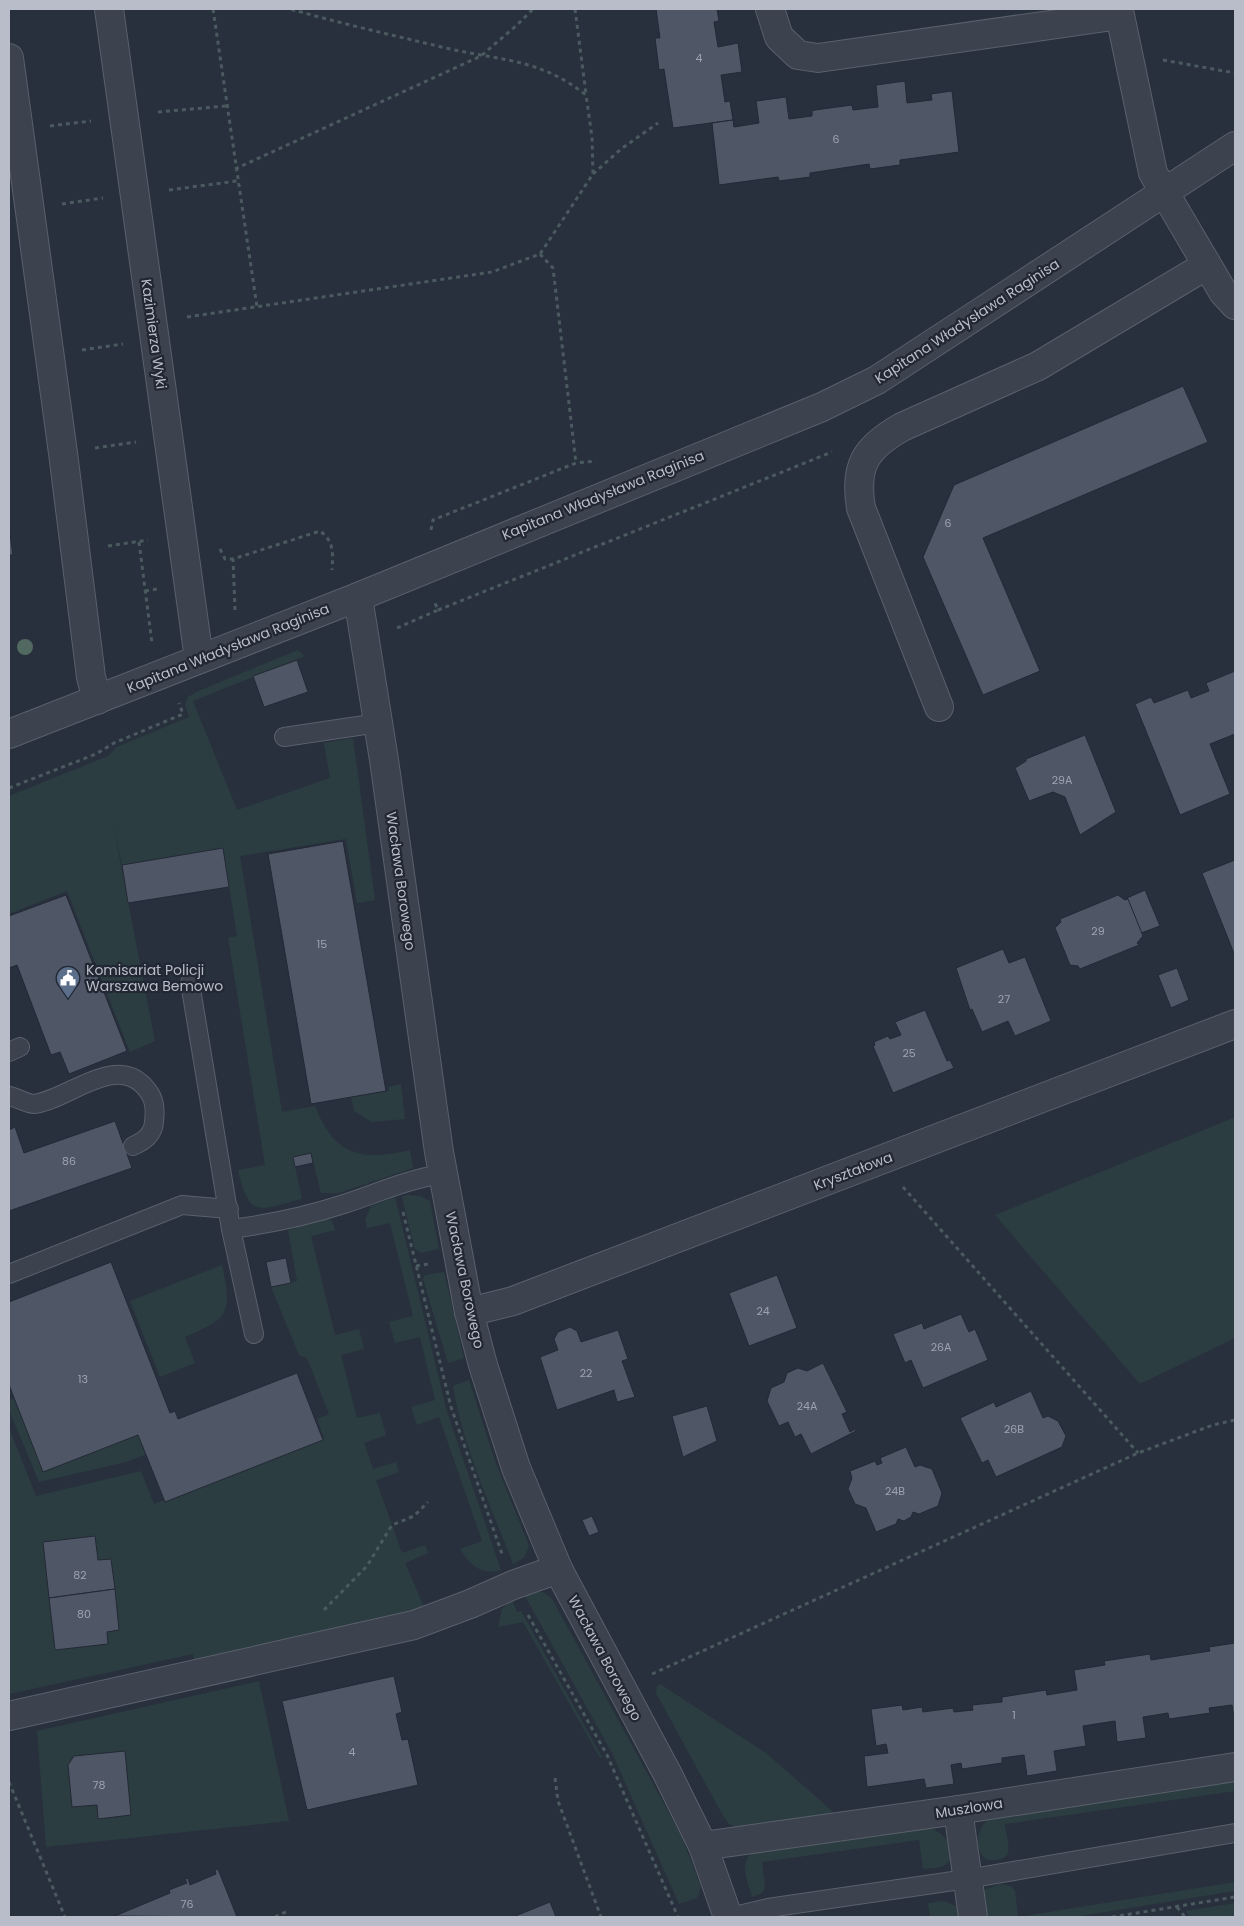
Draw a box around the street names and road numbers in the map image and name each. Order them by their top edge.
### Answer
street label: Kapitana Władysława Raginisa [871,254,1063,388]
street label: Kazimierza Wyki [136,278,172,390]
street label: Kapitana Władysława Raginisa [499,445,707,545]
street label: Kapitana Władysława Raginisa [124,598,332,698]
street label: Wacława Borowego [381,810,421,952]
street label: Kryształowa [811,1147,895,1195]
street label: Wacława Borowego [441,1210,489,1350]
street label: Wacława Borowego [563,1592,647,1724]
street label: Muszlowa [934,1793,1004,1823]

